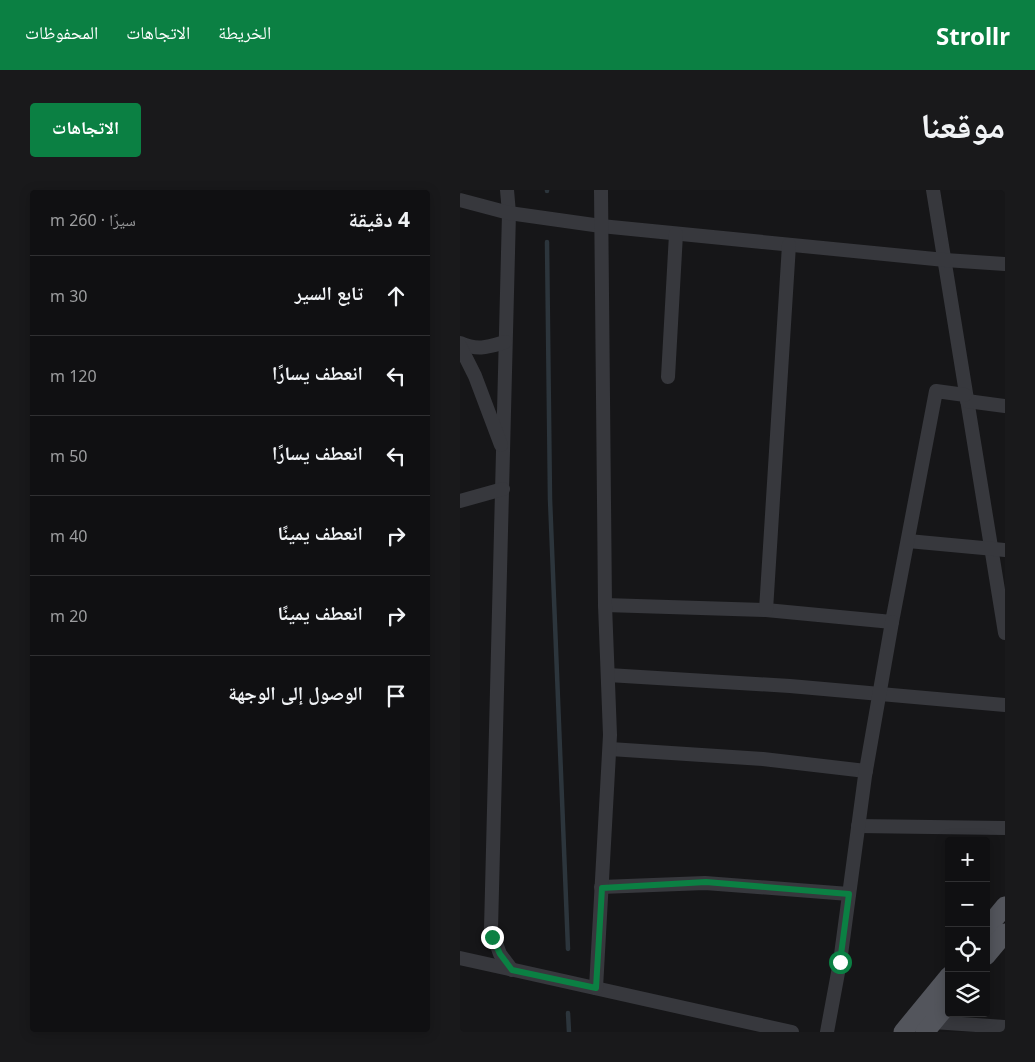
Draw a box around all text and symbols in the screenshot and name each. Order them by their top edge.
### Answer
text: Strollr [936,19,1010,52]
text: المحفوظات [25,20,98,44]
text: الاتجاهات [126,20,190,44]
text: الخريطة [218,20,271,44]
text: موقعنا [920,101,1005,148]
button: الاتجاهات [30,103,141,157]
text: 4 دقيقة [348,205,410,233]
text: سيرًا · 260 m [50,209,136,231]
text: تابع السير [295,280,363,306]
icon: ahead [382,282,410,310]
text: 30 m [50,285,87,307]
text: انعطف يسارًا [272,360,363,386]
icon: left [382,362,410,390]
text: 120 m [50,365,97,387]
text: انعطف يسارًا [272,440,363,466]
icon: left [382,442,410,470]
text: 50 m [50,445,87,467]
text: انعطف يمينًا [277,520,363,546]
icon: right [382,522,410,550]
text: 40 m [50,525,87,547]
text: انعطف يمينًا [277,600,363,626]
icon: right [382,602,410,630]
text: 20 m [50,605,87,627]
text: الوصول إلى الوجهة [228,680,363,706]
icon: arrive [382,682,410,710]
map controls [945,837,990,1017]
button: + [945,837,990,882]
button: − [945,882,990,927]
route end [481,926,504,949]
button: locate [945,927,990,972]
route start [829,951,852,974]
button: layers [945,972,990,1017]

